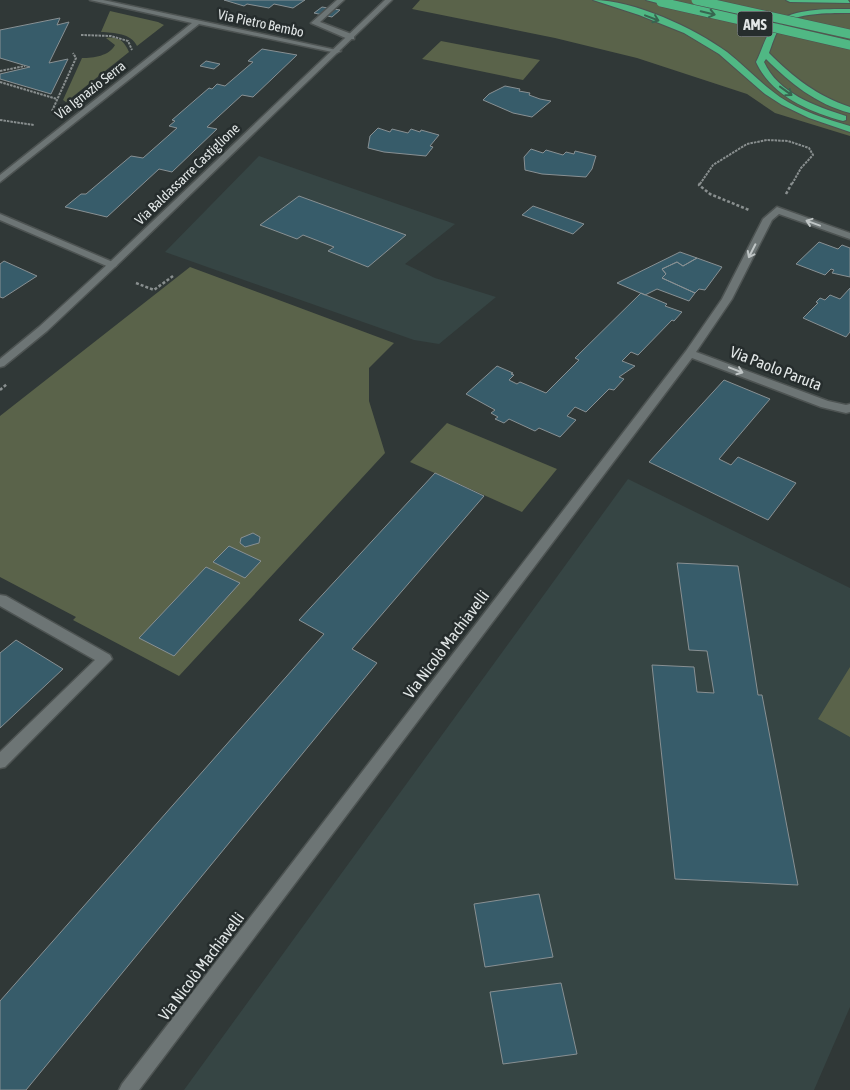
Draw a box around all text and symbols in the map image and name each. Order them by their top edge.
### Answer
street label: Via Pietro Bembo [216,6,306,40]
one-way arrow [700,9,716,18]
road number: AMS [738,12,772,36]
one-way arrow [644,14,659,23]
street label: Via Ignazio Serra [52,58,128,122]
one-way arrow [779,86,793,96]
street label: Via Baldassarre Castiglione [131,120,243,228]
one-way arrow [806,218,822,227]
one-way arrow [747,243,756,258]
street label: Via Paolo Paruta [728,342,824,394]
one-way arrow [728,366,743,375]
street label: Via Nicolò Machiavelli [400,587,492,701]
street label: Via Nicolò Machiavelli [155,909,247,1023]

